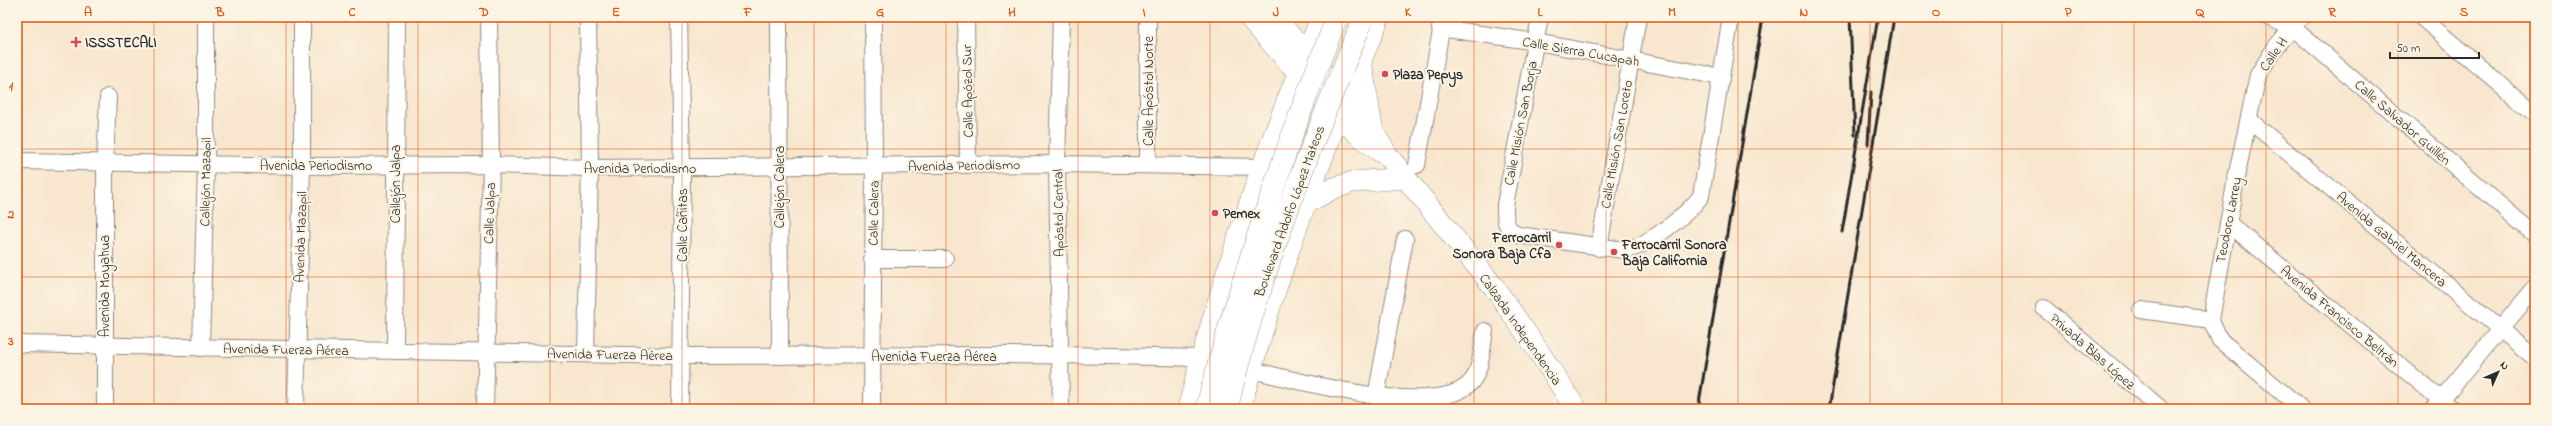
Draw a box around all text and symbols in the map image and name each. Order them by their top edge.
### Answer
text: A [84,3,92,22]
text: B [215,3,225,22]
text: C [348,3,356,22]
text: D [478,3,489,22]
text: E [612,3,620,22]
text: F [743,3,753,22]
text: G [876,3,884,22]
text: H [1008,3,1016,22]
text: I [1142,3,1146,22]
text: J [1273,3,1279,22]
text: K [1405,3,1412,22]
text: L [1538,3,1544,22]
text: M [1668,3,1676,22]
text: N [1800,3,1809,22]
text: O [1932,3,1941,22]
text: P [2065,3,2072,22]
text: Q [2196,3,2205,22]
text: R [2327,3,2336,22]
text: S [2460,3,2469,22]
street label: Calle Sierra Cucapah [1521,32,1641,73]
place label: ISSSTECALI [85,33,157,54]
street label: Calle H [2255,33,2294,76]
scale bar [2390,34,2479,60]
street label: Calle Apóstol Norte [1139,35,1160,146]
marker: ISSSTECALI [70,36,82,48]
text: 50 m [2396,40,2420,58]
street label: Calle Apózol Sur [957,44,980,138]
street label: Calle Misión San Borja [1499,59,1544,187]
place label: Plaza Pepys [1393,65,1463,88]
marker: Plaza Pepys [1380,69,1390,79]
street label: Calle Salvador Guillén [2349,75,2455,171]
text: 1 [9,77,14,96]
street label: Calle Misión San Loreto [1596,78,1639,210]
street label: Boulevard Adolfo López Mateos [1249,123,1331,301]
street label: Callejón Mazapil [195,138,218,227]
street label: Callejón Jalpa [386,145,407,223]
street label: Callejón Calera [770,146,791,228]
street label: Avenida Periodismo [908,155,1020,178]
street label: Avenida Periodismo [260,156,372,177]
street label: Avenida Periodismo [584,159,696,180]
street label: Apóstol Central [1048,169,1071,257]
street label: Teodoro Larrey [2211,175,2249,265]
street label: Calle Calera [863,180,886,246]
street label: Calle Jalpa [479,182,502,244]
street label: Avenida Gabriel Mancera [2331,187,2451,293]
street label: Calle Cañitas [673,188,694,262]
street label: Avenida Mazapil [289,191,314,283]
place label: Pemex [1223,204,1261,225]
text: 2 [7,205,15,224]
marker: Pemex [1210,208,1220,218]
place label: Ferrocarril Sonora Baja Cfa [1453,228,1552,265]
street label: Avenida Moyahua [95,235,117,337]
place label: Ferrocarril Sonora Baja California [1621,235,1727,272]
marker: Ferrocarril Sonora Baja Cfa [1554,240,1564,250]
marker: Ferrocarril Sonora Baja California [1609,247,1619,257]
street label: Avenida Francisco Beltrán [2275,261,2403,373]
street label: Calzada Independencia [1473,270,1566,390]
street label: Privada Blas López [2045,309,2140,395]
text: 3 [7,332,14,351]
street label: Avenida Fuerza Aérea [223,339,349,362]
street label: Avenida Fuerza Aérea [547,344,673,367]
street label: Avenida Fuerza Aérea [871,347,997,368]
north arrow [2478,352,2518,392]
text: N [2496,357,2513,374]

